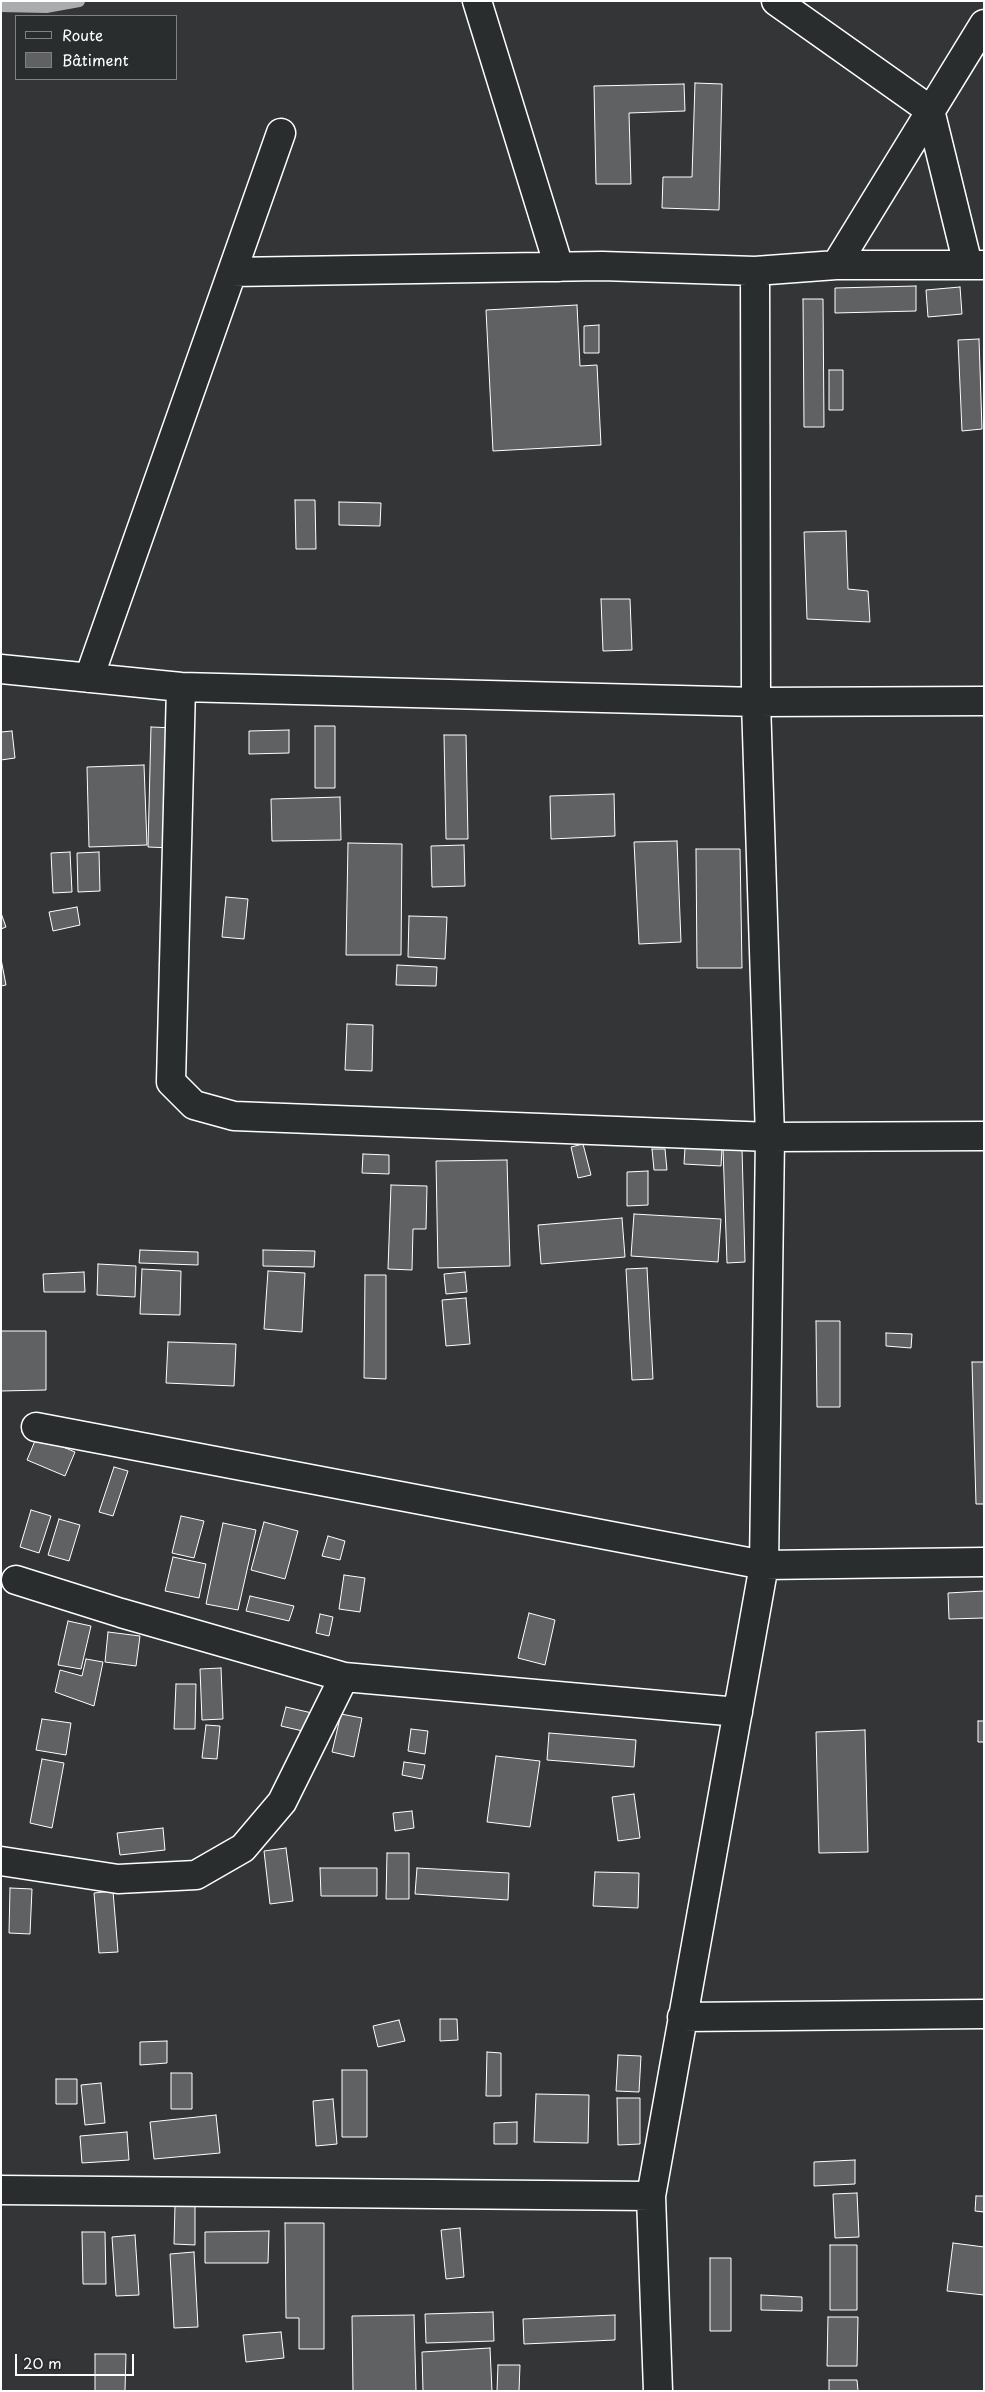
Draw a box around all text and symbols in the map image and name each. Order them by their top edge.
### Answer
legend [15,15,178,80]
text: Route [62,23,103,46]
text: Bâtiment [62,48,129,71]
scale bar [18,2344,136,2376]
text: 20 m [23,2351,62,2374]

